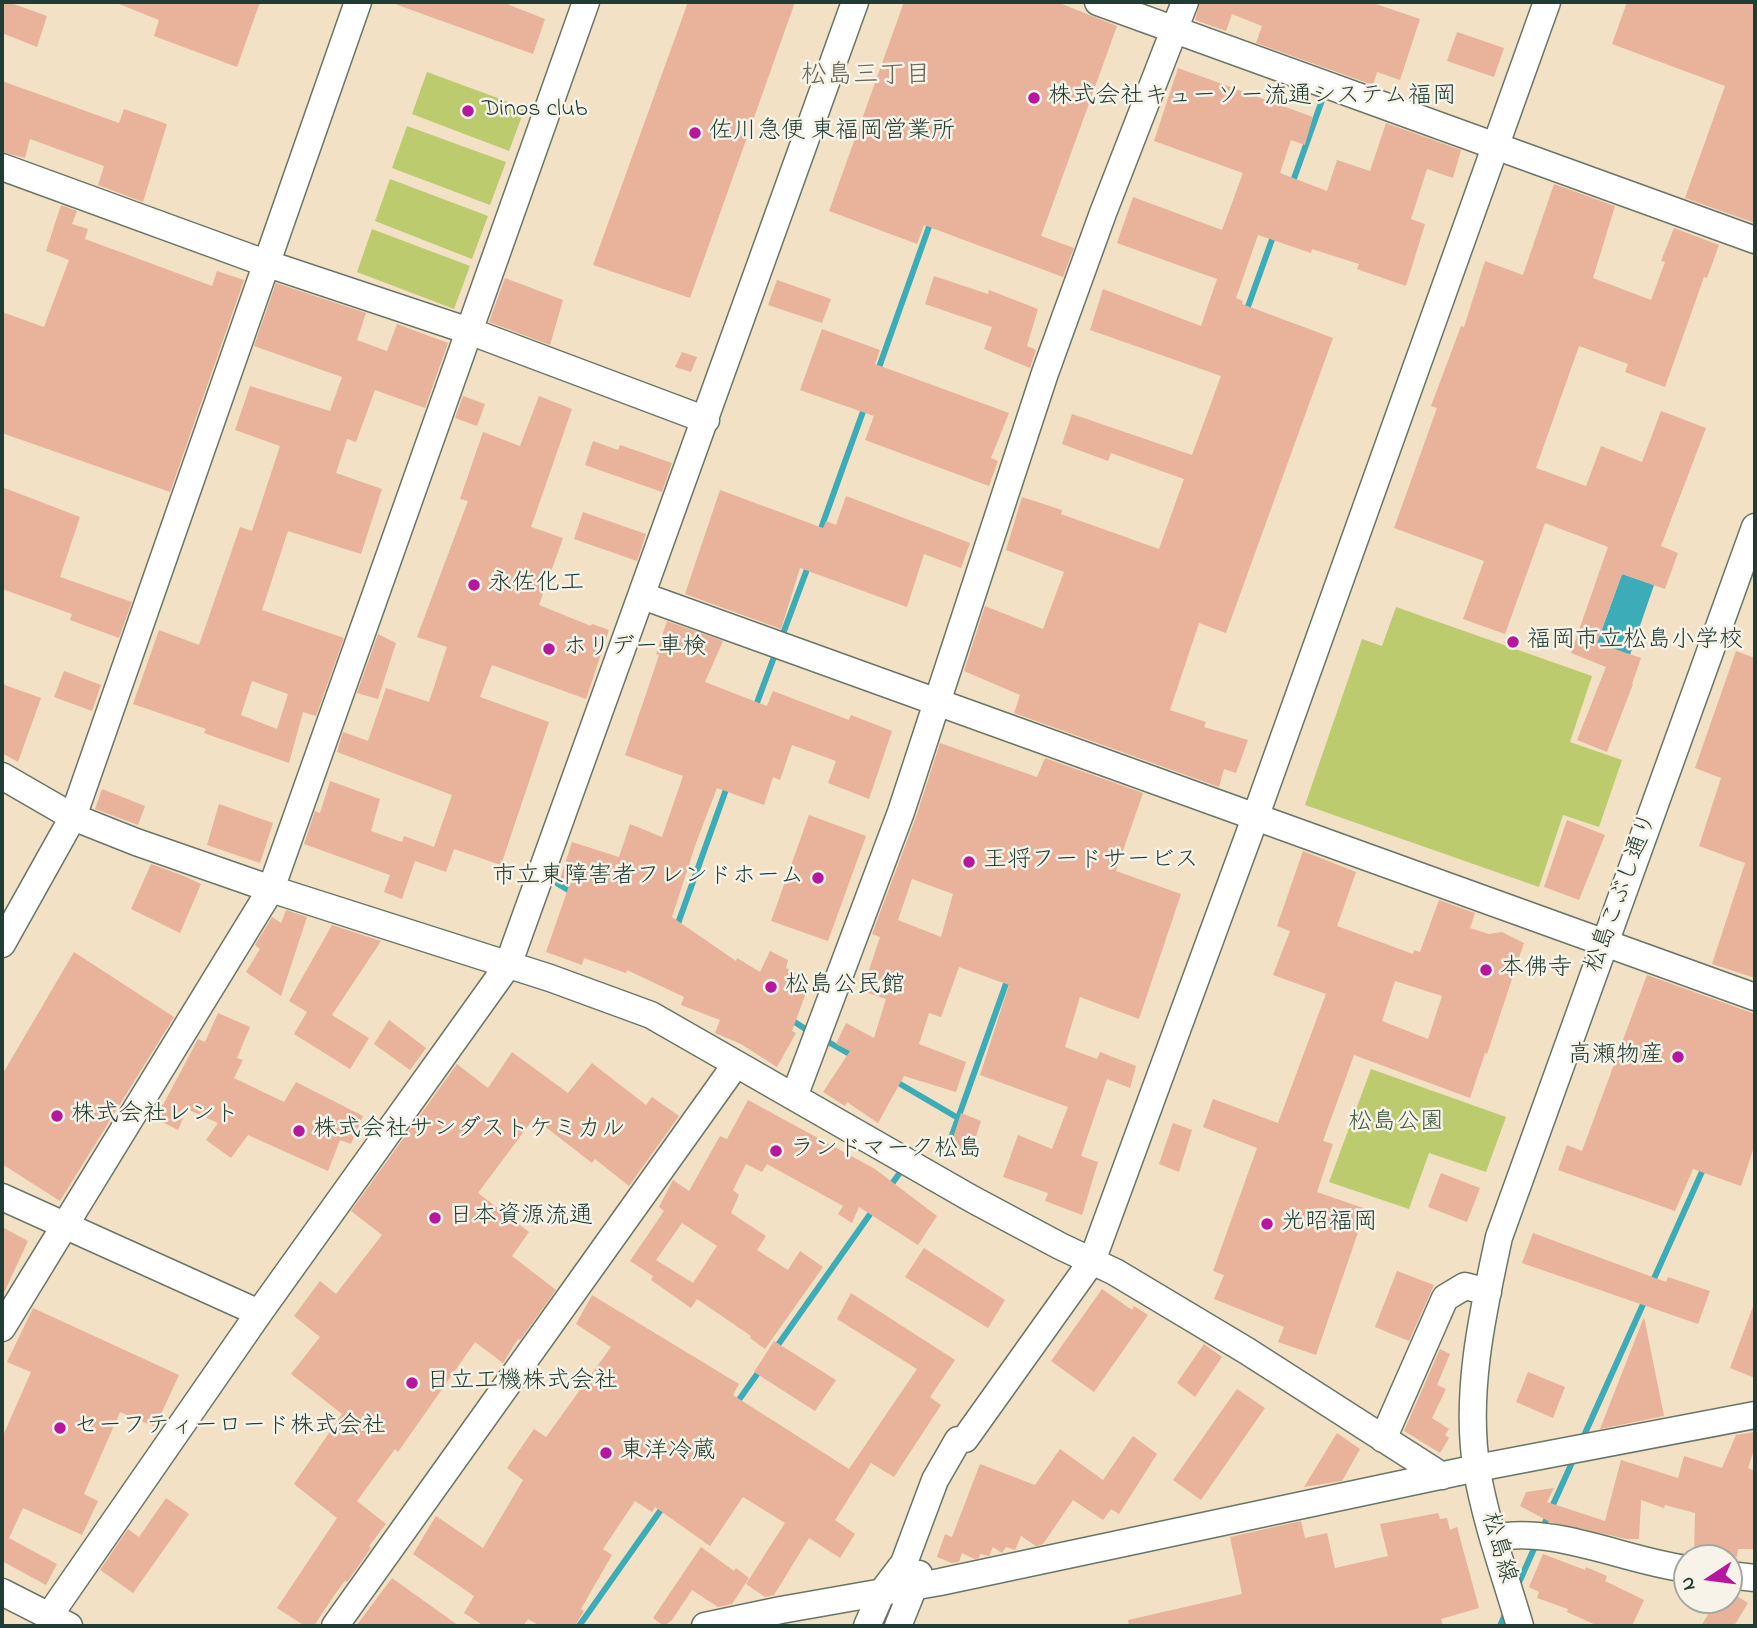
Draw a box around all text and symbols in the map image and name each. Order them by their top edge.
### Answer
district label: 松島三丁目 [801,62,931,94]
place label: 株式会社キューソー流通システム福岡 [1048,84,1456,112]
marker: 株式会社キューソー流通システム福岡 [1026,90,1042,106]
place label: Dinos club [482,97,587,125]
marker: Dinos club [460,103,476,119]
place label: 佐川急便 東福岡営業所 [709,119,955,147]
marker: 佐川急便 東福岡営業所 [687,125,703,141]
place label: 永佐化工 [488,571,584,599]
marker: 永佐化工 [466,577,482,593]
place label: 福岡市立松島小学校 [1527,628,1743,656]
marker: 福岡市立松島小学校 [1505,634,1521,650]
place label: ホリデー車検 [563,635,707,663]
marker: ホリデー車検 [541,641,557,657]
street label: 松島こぶし通り [1581,809,1665,977]
place label: 王将フードサービス [983,848,1199,876]
marker: 王将フードサービス [961,854,977,870]
place label: 市立東障害者フレンドホーム [492,864,804,892]
marker: 市立東障害者フレンドホーム [810,870,826,886]
place label: 本佛寺 [1500,956,1572,984]
marker: 本佛寺 [1478,962,1494,978]
place label: 松島公民館 [785,973,905,1001]
marker: 松島公民館 [763,979,779,995]
place label: 高瀬物産 [1568,1043,1664,1071]
marker: 高瀬物産 [1670,1049,1686,1065]
place label: 株式会社レント [71,1102,239,1130]
marker: 株式会社レント [49,1108,65,1124]
park label: 松島公園 [1348,1110,1444,1138]
place label: 株式会社サンダストケミカル [313,1117,625,1145]
marker: 株式会社サンダストケミカル [291,1123,307,1139]
place label: ランドマーク松島 [790,1137,982,1165]
marker: ランドマーク松島 [768,1143,784,1159]
place label: 日本資源流通 [449,1204,593,1232]
marker: 日本資源流通 [427,1210,443,1226]
place label: 光昭福岡 [1281,1210,1377,1238]
marker: 光昭福岡 [1259,1216,1275,1232]
place label: 日立工機株式会社 [426,1369,618,1397]
marker: 日立工機株式会社 [404,1375,420,1391]
place label: セーフティーロード株式会社 [74,1414,386,1442]
marker: セーフティーロード株式会社 [52,1420,68,1436]
place label: 東洋冷蔵 [620,1439,716,1467]
marker: 東洋冷蔵 [598,1445,614,1461]
street label: 松島線 [1473,1509,1521,1587]
north arrow [1673,1544,1743,1614]
text: N [1674,1574,1704,1593]

